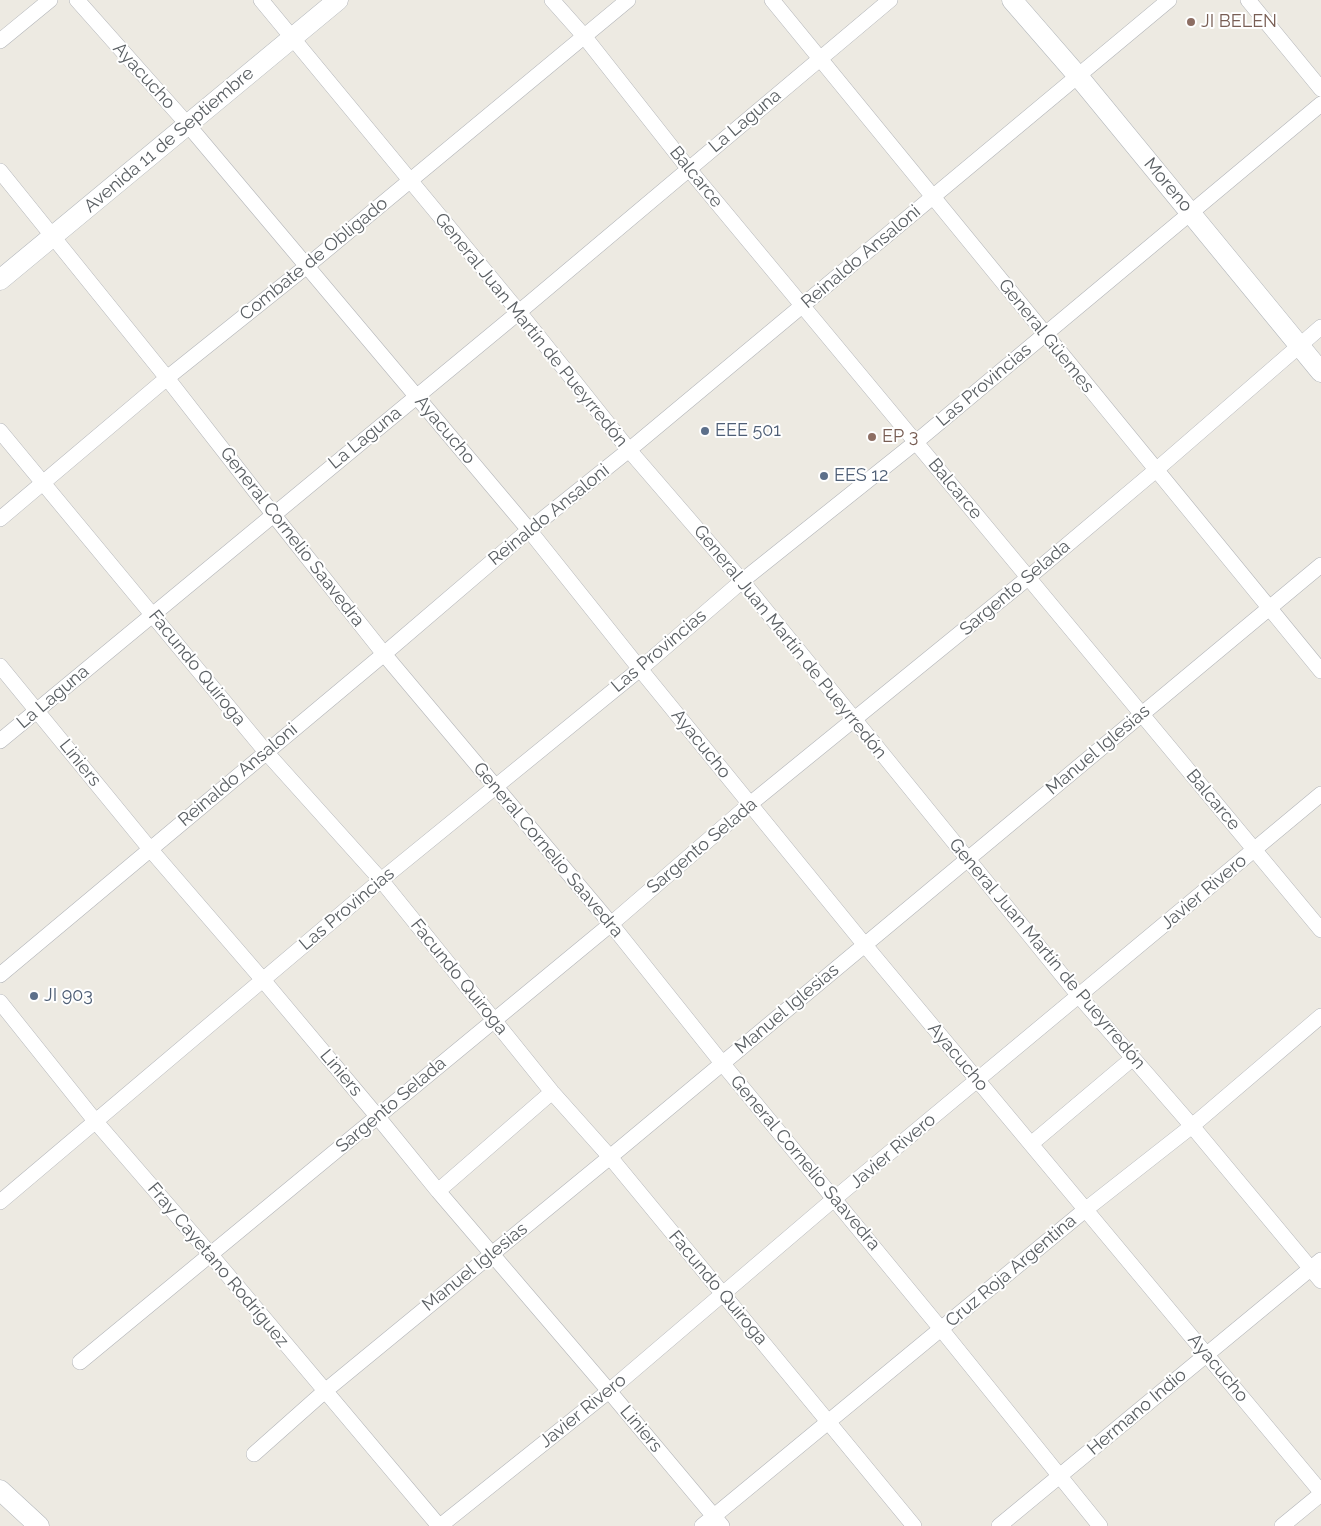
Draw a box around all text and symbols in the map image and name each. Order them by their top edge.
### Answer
place label: JI BELEN [1201,11,1277,33]
marker: JI BELEN [1185,16,1197,28]
street label: Ayacucho [108,38,180,114]
street label: Avenida 11 de Septiembre [80,63,258,217]
street label: La Laguna [705,85,785,157]
street label: Balcarce [665,142,727,212]
street label: Moreno [1139,153,1197,217]
street label: Combate de Obligado [236,193,392,325]
street label: Reinaldo Ansaloni [797,201,925,313]
street label: General Juan Martín de Pueyrredón [430,209,632,451]
street label: General Güemes [994,275,1098,397]
street label: Las Provincias [932,339,1036,431]
street label: Ayacucho [410,391,480,469]
street label: La Laguna [324,402,406,474]
place label: EEE 501 [715,420,781,442]
marker: EEE 501 [699,425,711,437]
place label: EP 3 [882,426,918,448]
marker: EP 3 [866,431,878,443]
street label: General Cornelio Saavedra [215,443,369,631]
street label: Balcarce [923,454,987,524]
street label: Reinaldo Ansaloni [484,460,614,570]
place label: EES 12 [834,465,888,487]
marker: EES 12 [818,470,830,482]
street label: General Juan Martín de Pueyrredón [689,521,891,763]
street label: Sargento Selada [955,536,1075,640]
street label: Las Provincias [607,605,711,697]
street label: Facundo Quiroga [144,606,250,730]
street label: La Laguna [13,661,93,733]
street label: Manuel Iglesias [1042,700,1154,800]
street label: Ayacucho [667,705,735,783]
street label: Reinaldo Ansaloni [174,719,302,831]
street label: Liniers [54,735,106,791]
street label: General Cornelio Saavedra [468,758,628,942]
street label: Balcarce [1181,765,1245,835]
street label: Sargento Selada [642,794,762,898]
street label: General Juan Martín de Pueyrredón [944,834,1150,1074]
street label: Javier Rivero [1157,850,1251,934]
street label: Las Provincias [295,863,399,955]
street label: Facundo Quiroga [406,915,512,1039]
street label: Manuel Iglesias [731,959,843,1059]
place label: JI 903 [44,985,93,1007]
marker: JI 903 [28,990,40,1002]
street label: Ayacucho [923,1018,993,1096]
street label: Liniers [315,1045,367,1101]
street label: Sargento Selada [331,1053,451,1157]
street label: General Cornelio Saavedra [725,1071,885,1255]
street label: Javier Rivero [846,1109,940,1193]
street label: Fray Cayetano Rodríguez [143,1178,293,1352]
street label: Cruz Roja Argentina [941,1210,1081,1332]
street label: Manuel Iglesias [418,1218,532,1316]
street label: Facundo Quiroga [664,1226,772,1350]
street label: Ayacucho [1183,1329,1253,1407]
street label: Hermano Indio [1083,1364,1191,1460]
street label: Javier Rivero [535,1370,631,1452]
street label: Liniers [615,1401,667,1457]

